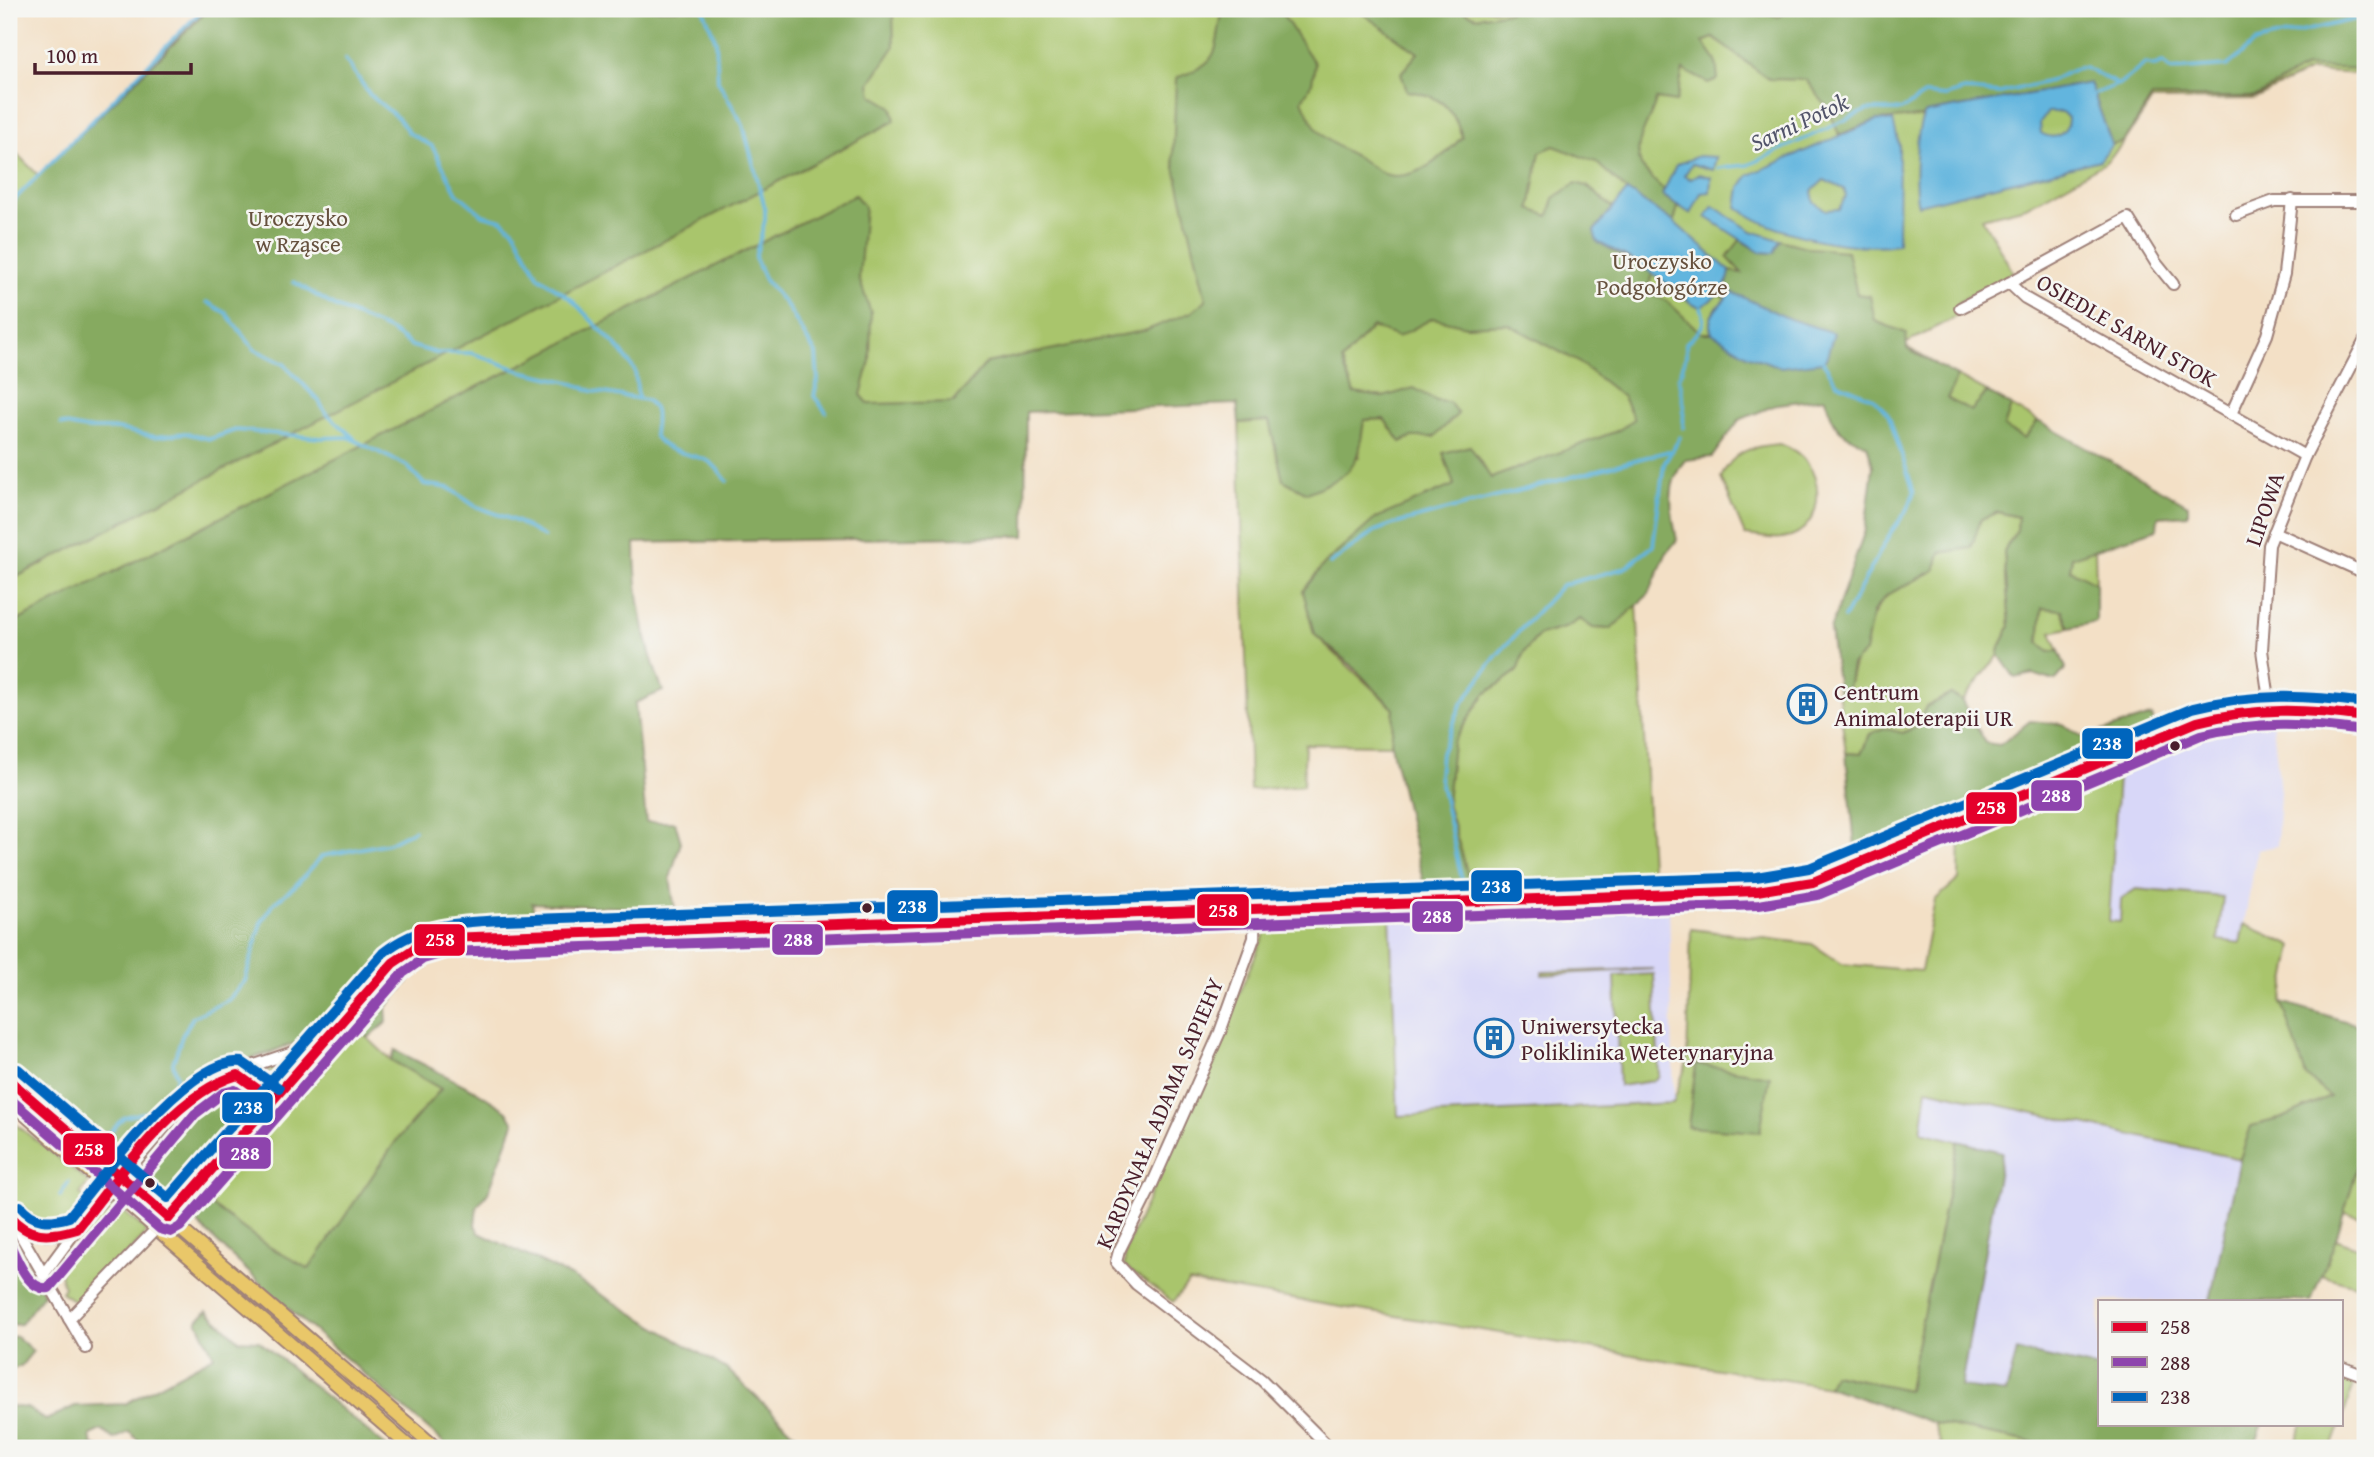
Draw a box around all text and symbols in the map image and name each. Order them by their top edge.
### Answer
scale bar [35,32,191,76]
text: 100 m [46,40,98,71]
water label: Sarni Potok [1744,84,1854,160]
park label: Uroczysko w Rząsce [248,201,348,260]
park label: Uroczysko Podgołogórze [1596,244,1728,303]
street label: OSIEDLE SARNI STOK [2031,265,2224,395]
street label: LIPOWA [2236,467,2292,550]
place label: Centrum Animaloterapii UR [1834,675,2014,734]
building icon: Centrum Animaloterapii UR [1786,683,1828,725]
line badge: 238 [2081,727,2134,760]
text: 238 [2092,729,2122,757]
unlabelled marker [2168,739,2182,753]
line badge: 288 [2030,779,2083,812]
text: 288 [2041,781,2071,809]
line badge: 258 [1965,791,2018,825]
text: 258 [1976,793,2006,821]
line badge: 238 [1470,869,1523,903]
text: 238 [1481,872,1511,900]
line badge: 238 [886,889,939,923]
text: 238 [897,892,927,920]
line badge: 258 [1196,893,1250,927]
text: 258 [1208,896,1238,924]
line badge: 288 [1411,900,1464,933]
unlabelled marker [860,901,874,915]
text: 288 [1422,902,1452,930]
line badge: 258 [413,923,466,957]
line badge: 288 [771,923,824,956]
text: 258 [425,925,455,953]
text: 288 [783,925,813,953]
street label: KARDYNAŁA ADAMA SAPIEHY [1087,972,1231,1254]
place label: Uniwersytecka Poliklinika Weterynaryjna [1521,1009,1774,1068]
building icon: Uniwersytecka Poliklinika Weterynaryjna [1473,1017,1515,1059]
line badge: 238 [221,1091,274,1124]
text: 238 [233,1093,263,1121]
line badge: 258 [62,1132,116,1166]
text: 258 [74,1135,104,1163]
line badge: 288 [218,1136,272,1170]
text: 288 [230,1139,260,1167]
unlabelled marker [143,1176,157,1190]
legend [2098,1300,2342,1426]
text: 258 [2160,1311,2190,1342]
text: 288 [2160,1347,2190,1378]
text: 238 [2160,1381,2190,1412]

